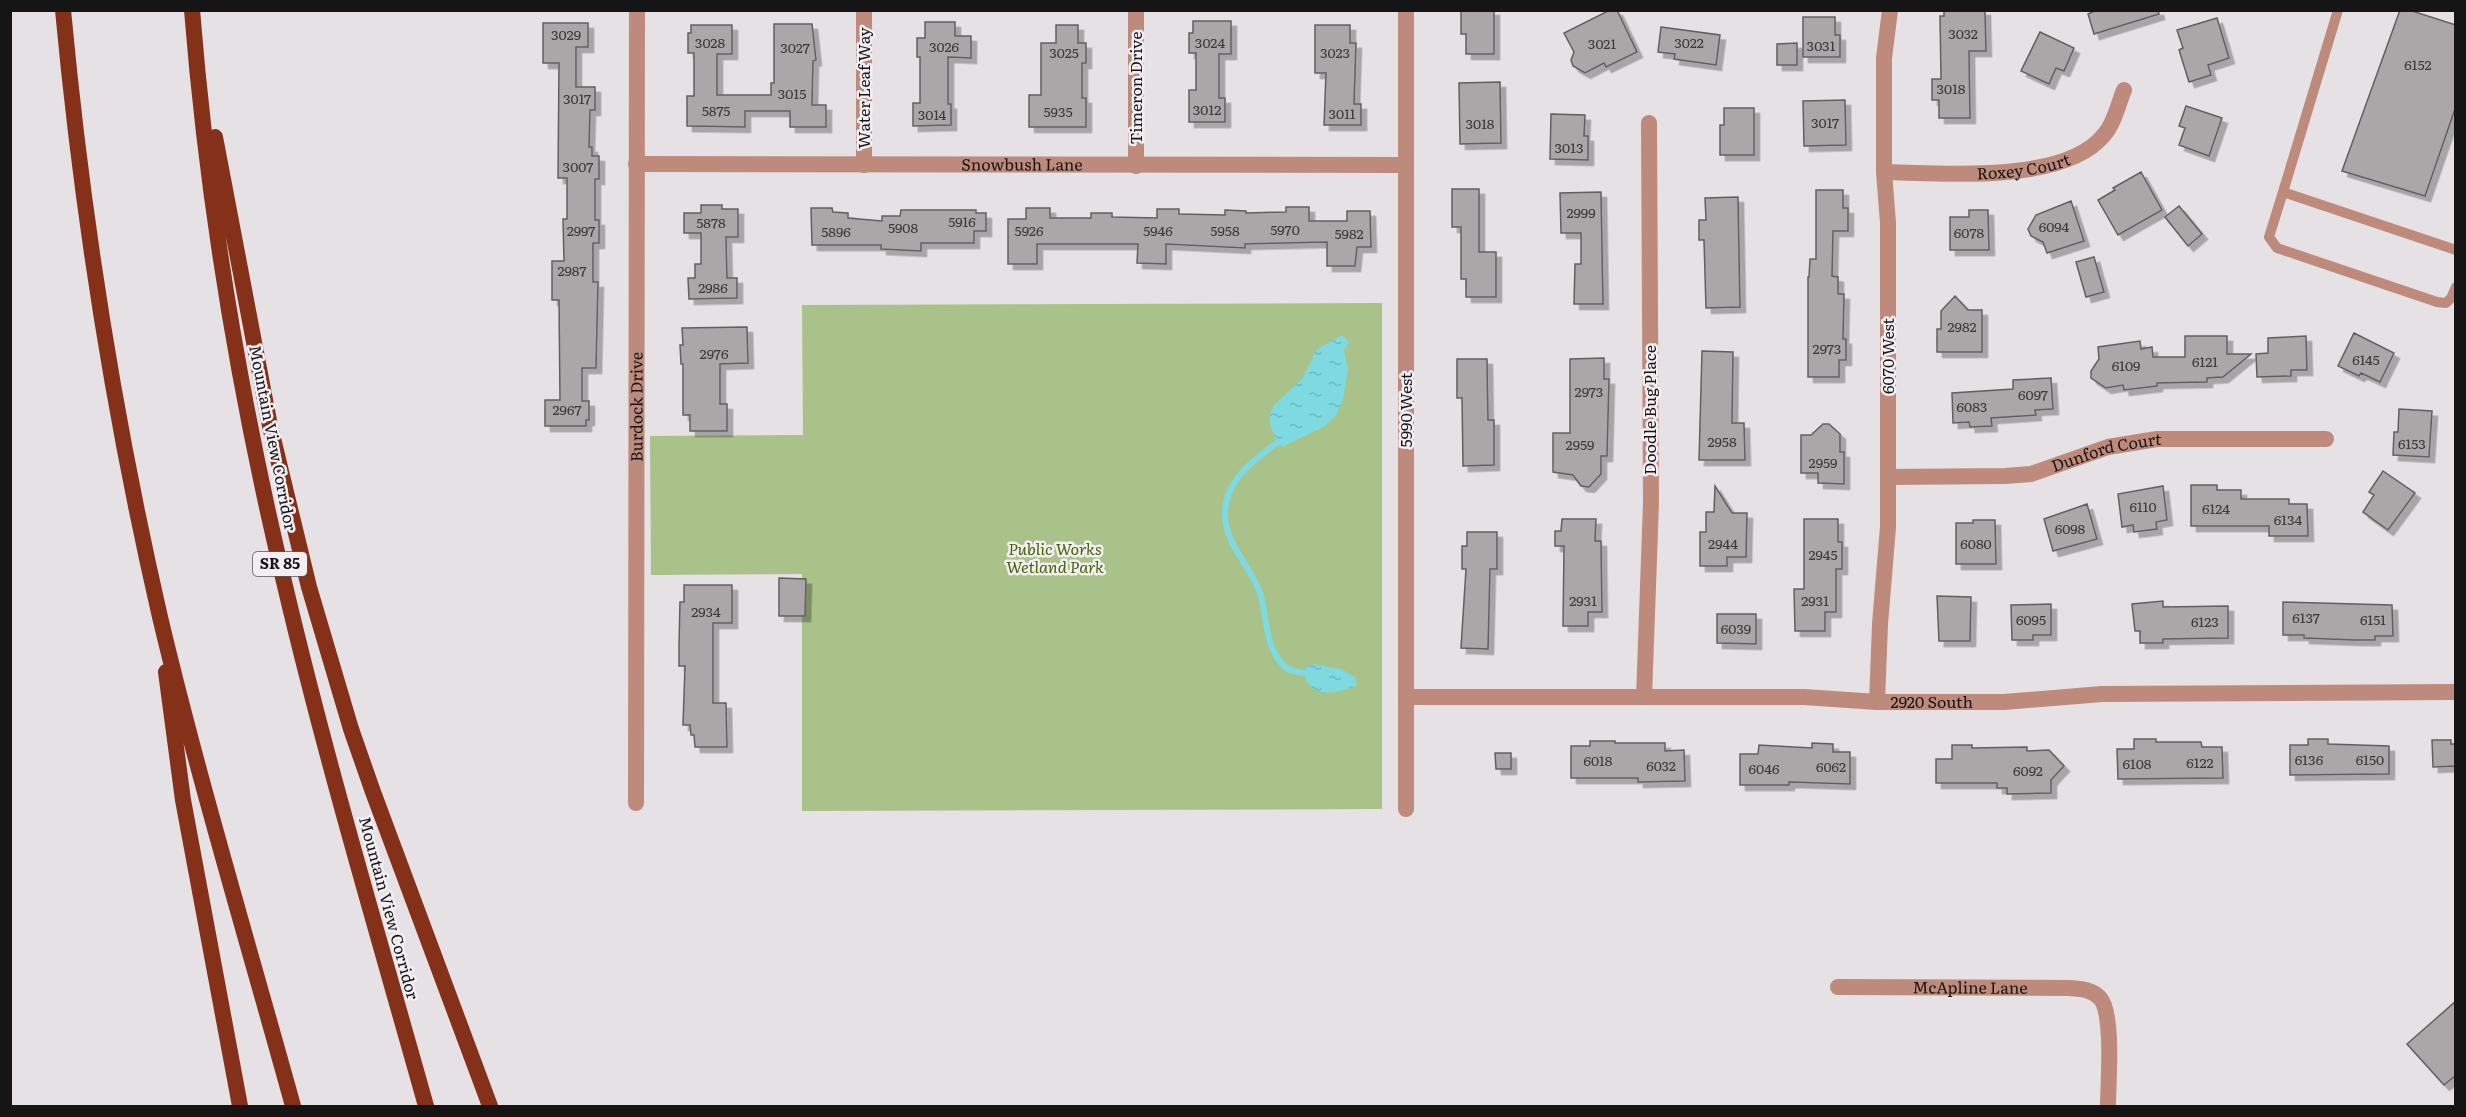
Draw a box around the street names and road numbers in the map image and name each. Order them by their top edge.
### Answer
street label: Water Leaf Way [851,27,875,149]
street label: Timeron Drive [1123,32,1147,145]
street label: Roxey Court [1976,146,2074,185]
street label: Snowbush Lane [961,151,1083,176]
street label: 6070 West [1875,317,1899,394]
street label: Mountain View Corridor [244,343,304,533]
street label: Doodle Bug Place [1637,345,1661,475]
street label: Burdock Drive [623,352,648,462]
street label: 5990 West [1393,372,1417,447]
street label: Dunford Court [2048,426,2162,477]
road number: SR 85 [253,552,307,576]
street label: 2920 South [1891,689,1973,713]
street label: Mountain View Corridor [354,814,426,1002]
street label: McApline Lane [1912,974,2028,999]

